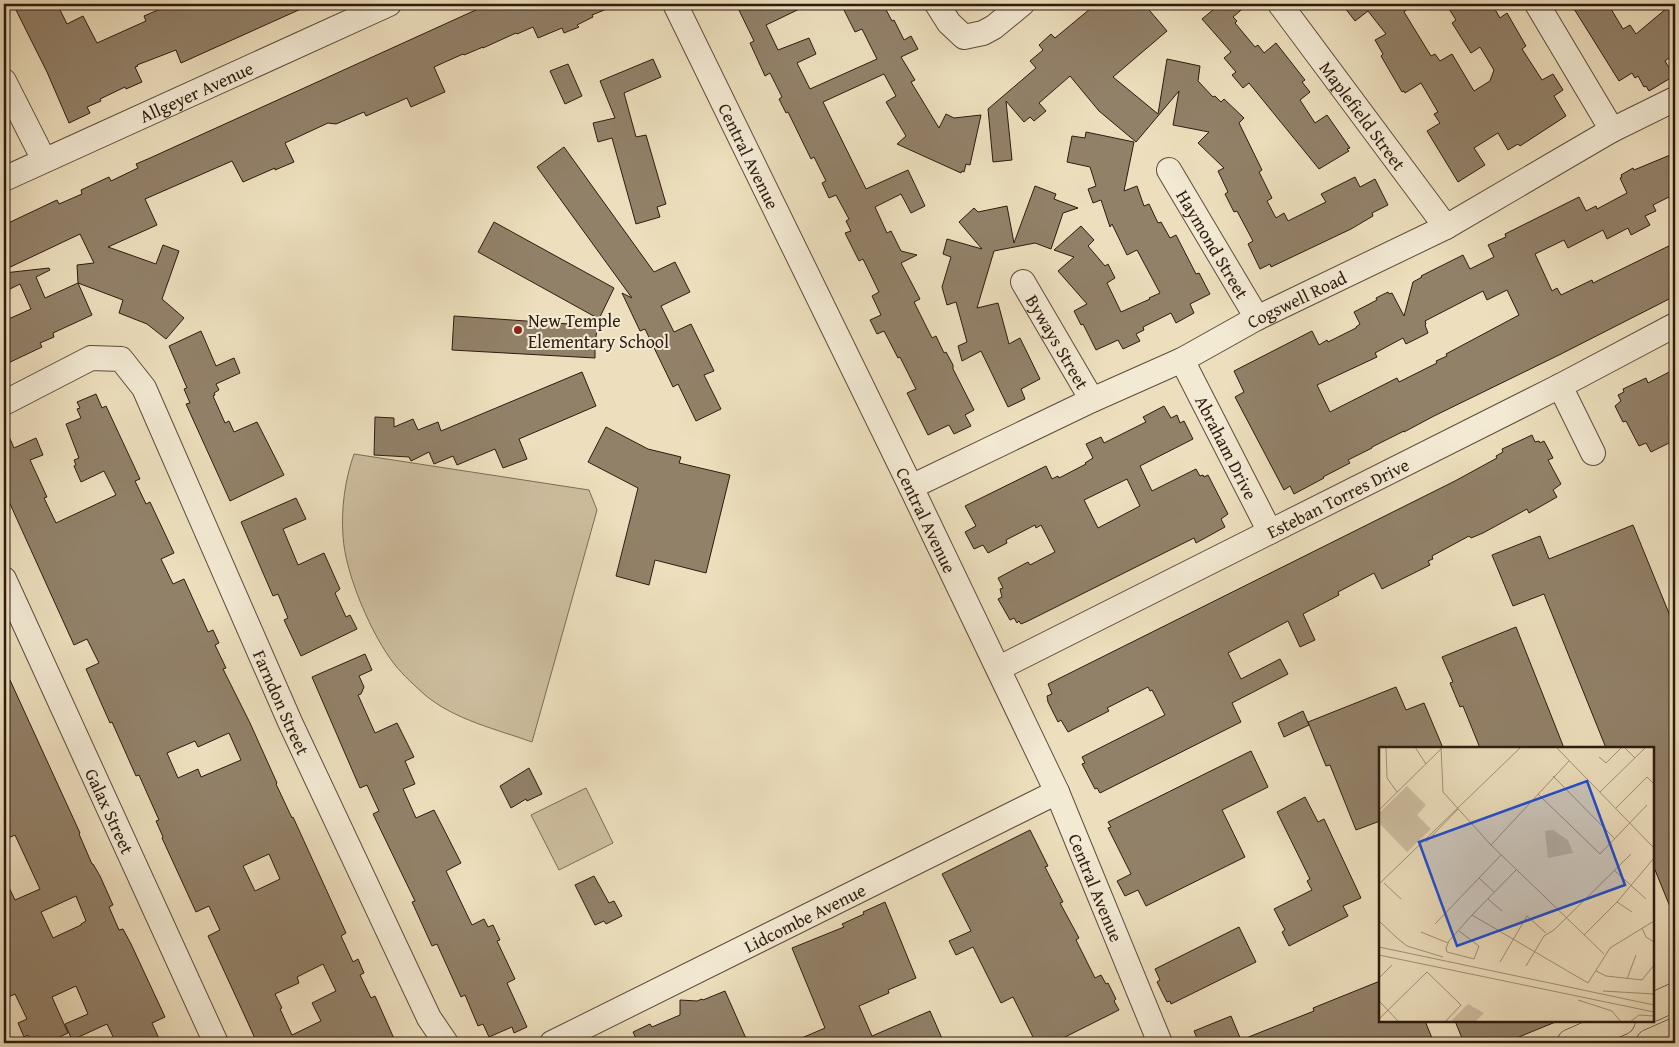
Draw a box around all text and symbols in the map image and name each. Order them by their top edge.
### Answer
street label: Allgeyer Avenue [135,54,257,129]
street label: Maplefield Street [1313,55,1413,176]
street label: Central Avenue [712,98,787,213]
street label: Haymond Street [1170,184,1256,304]
street label: Cogswell Road [1242,263,1351,335]
street label: Byways Street [1019,289,1097,395]
place label: New Temple Elementary School [528,307,669,355]
marker: New Temple Elementary School [512,324,524,336]
street label: Abraham Drive [1189,390,1265,504]
street label: Esteban Torres Drive [1262,451,1413,545]
street label: Central Avenue [890,462,964,577]
street label: Farndon Street [246,645,317,760]
inset map [1379,747,1654,1022]
street label: Galax Street [79,764,142,859]
street label: Central Avenue [1062,829,1131,946]
street label: Lidcombe Avenue [739,876,870,959]

